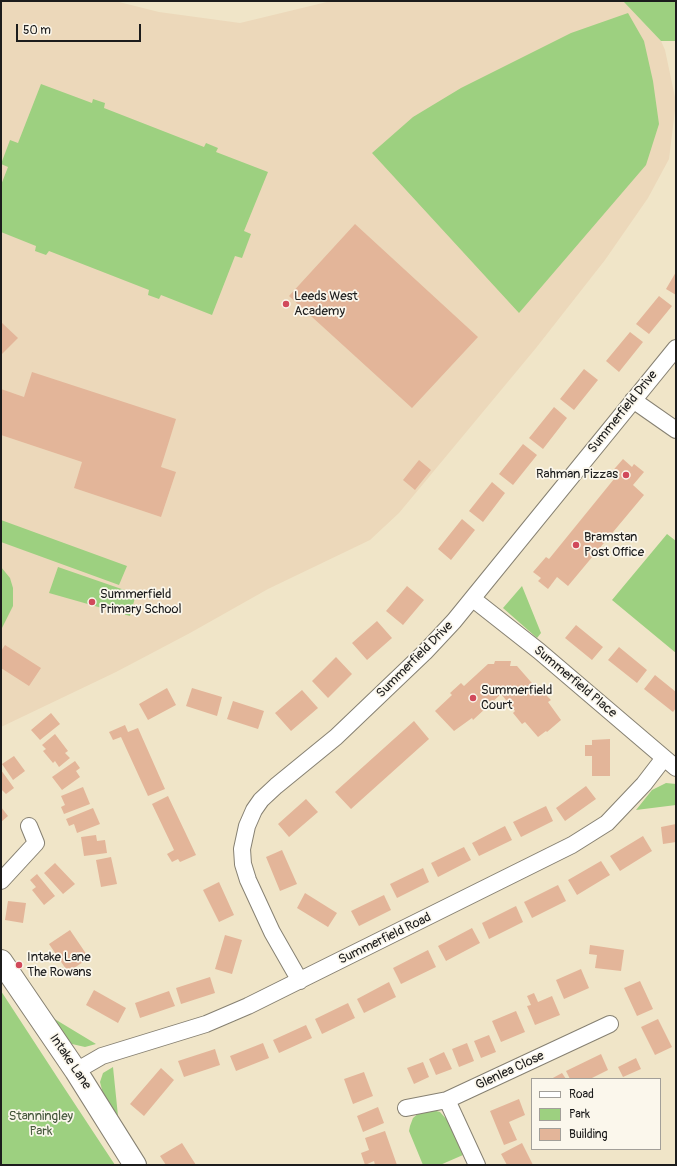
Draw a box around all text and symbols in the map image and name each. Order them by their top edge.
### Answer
scale bar [18,16,143,42]
text: 50 m [23,23,51,38]
place label: Leeds West Academy [294,289,358,320]
marker: Leeds West Academy [281,299,291,309]
street label: Summerfield Drive [585,367,661,457]
place label: Rahman Pizzas [536,467,618,483]
marker: Rahman Pizzas [621,470,631,480]
place label: Bramstan Post Office [584,530,644,561]
marker: Bramstan Post Office [571,540,581,550]
place label: Summerfield Primary School [100,587,181,618]
marker: Summerfield Primary School [87,597,97,607]
street label: Summerfield Drive [373,618,457,702]
street label: Summerfield Place [530,643,620,721]
place label: Summerfield Court [481,683,552,714]
marker: Summerfield Court [468,693,478,703]
street label: Summerfield Road [336,910,434,968]
place label: Intake Lane The Rowans [27,950,91,981]
marker: Intake Lane The Rowans [14,960,24,970]
street label: Intake Lane [46,1031,94,1093]
street label: Glenlea Close [473,1048,547,1094]
legend [531,1078,661,1150]
text: Road [569,1087,594,1102]
text: Park [569,1107,590,1122]
park label: Stanningley Park [9,1109,73,1140]
text: Building [569,1127,608,1142]

